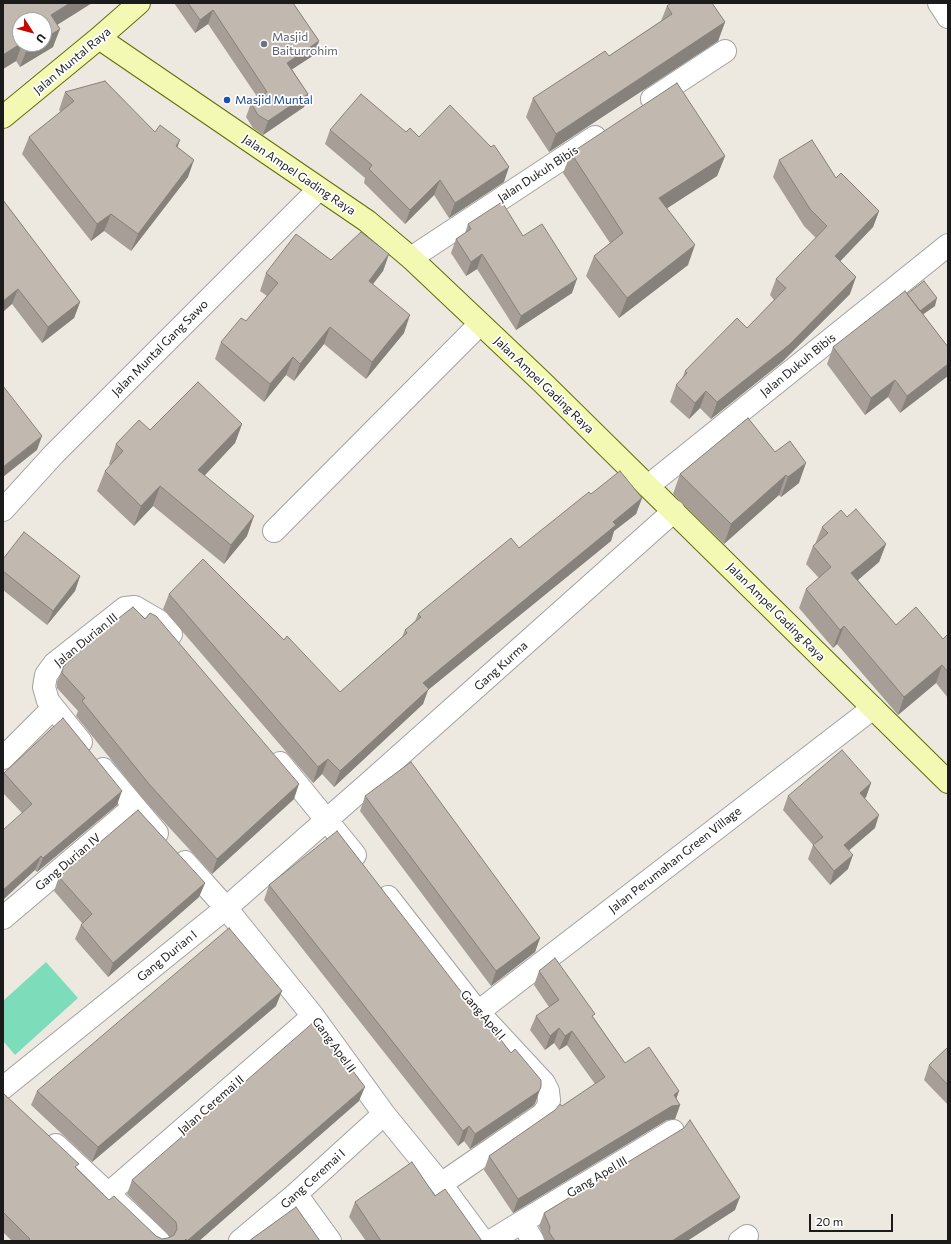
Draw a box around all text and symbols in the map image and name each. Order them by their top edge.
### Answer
north arrow [12,12,52,52]
street label: Jalan Muntal Raya [30,25,114,97]
place label: Masjid Baiturrohim [272,30,338,58]
text: U [34,32,49,46]
marker: Masjid Baiturrohim [259,39,269,49]
place label: Masjid Muntal [235,93,313,107]
marker: Masjid Muntal [222,95,232,105]
street label: Jalan Ampel Gading Raya [240,132,358,218]
street label: Jalan Dukuh Bibis [495,143,581,205]
street label: Jalan Muntal Gang Sawo [109,297,211,399]
street label: Jalan Dukuh Bibis [757,330,839,400]
street label: Jalan Ampel Gading Raya [491,334,597,436]
street label: Jalan Ampel Gading Raya [724,560,828,664]
street label: Jalan Durian III [51,610,121,670]
street label: Gang Kurma [471,638,531,694]
street label: Jalan Perumahan Green Village [606,804,744,916]
street label: Gang Durian IV [32,830,104,894]
street label: Gang Durian I [134,927,200,985]
street label: Gang Apel I [458,987,508,1043]
street label: Gang Apel II [309,1015,359,1075]
street label: Jalan Ceremai II [175,1072,247,1138]
street label: Gang Ceremai I [278,1146,348,1212]
street label: Gang Apel III [564,1153,630,1201]
scale bar [811,1206,895,1232]
text: 20 m [816,1214,843,1228]

